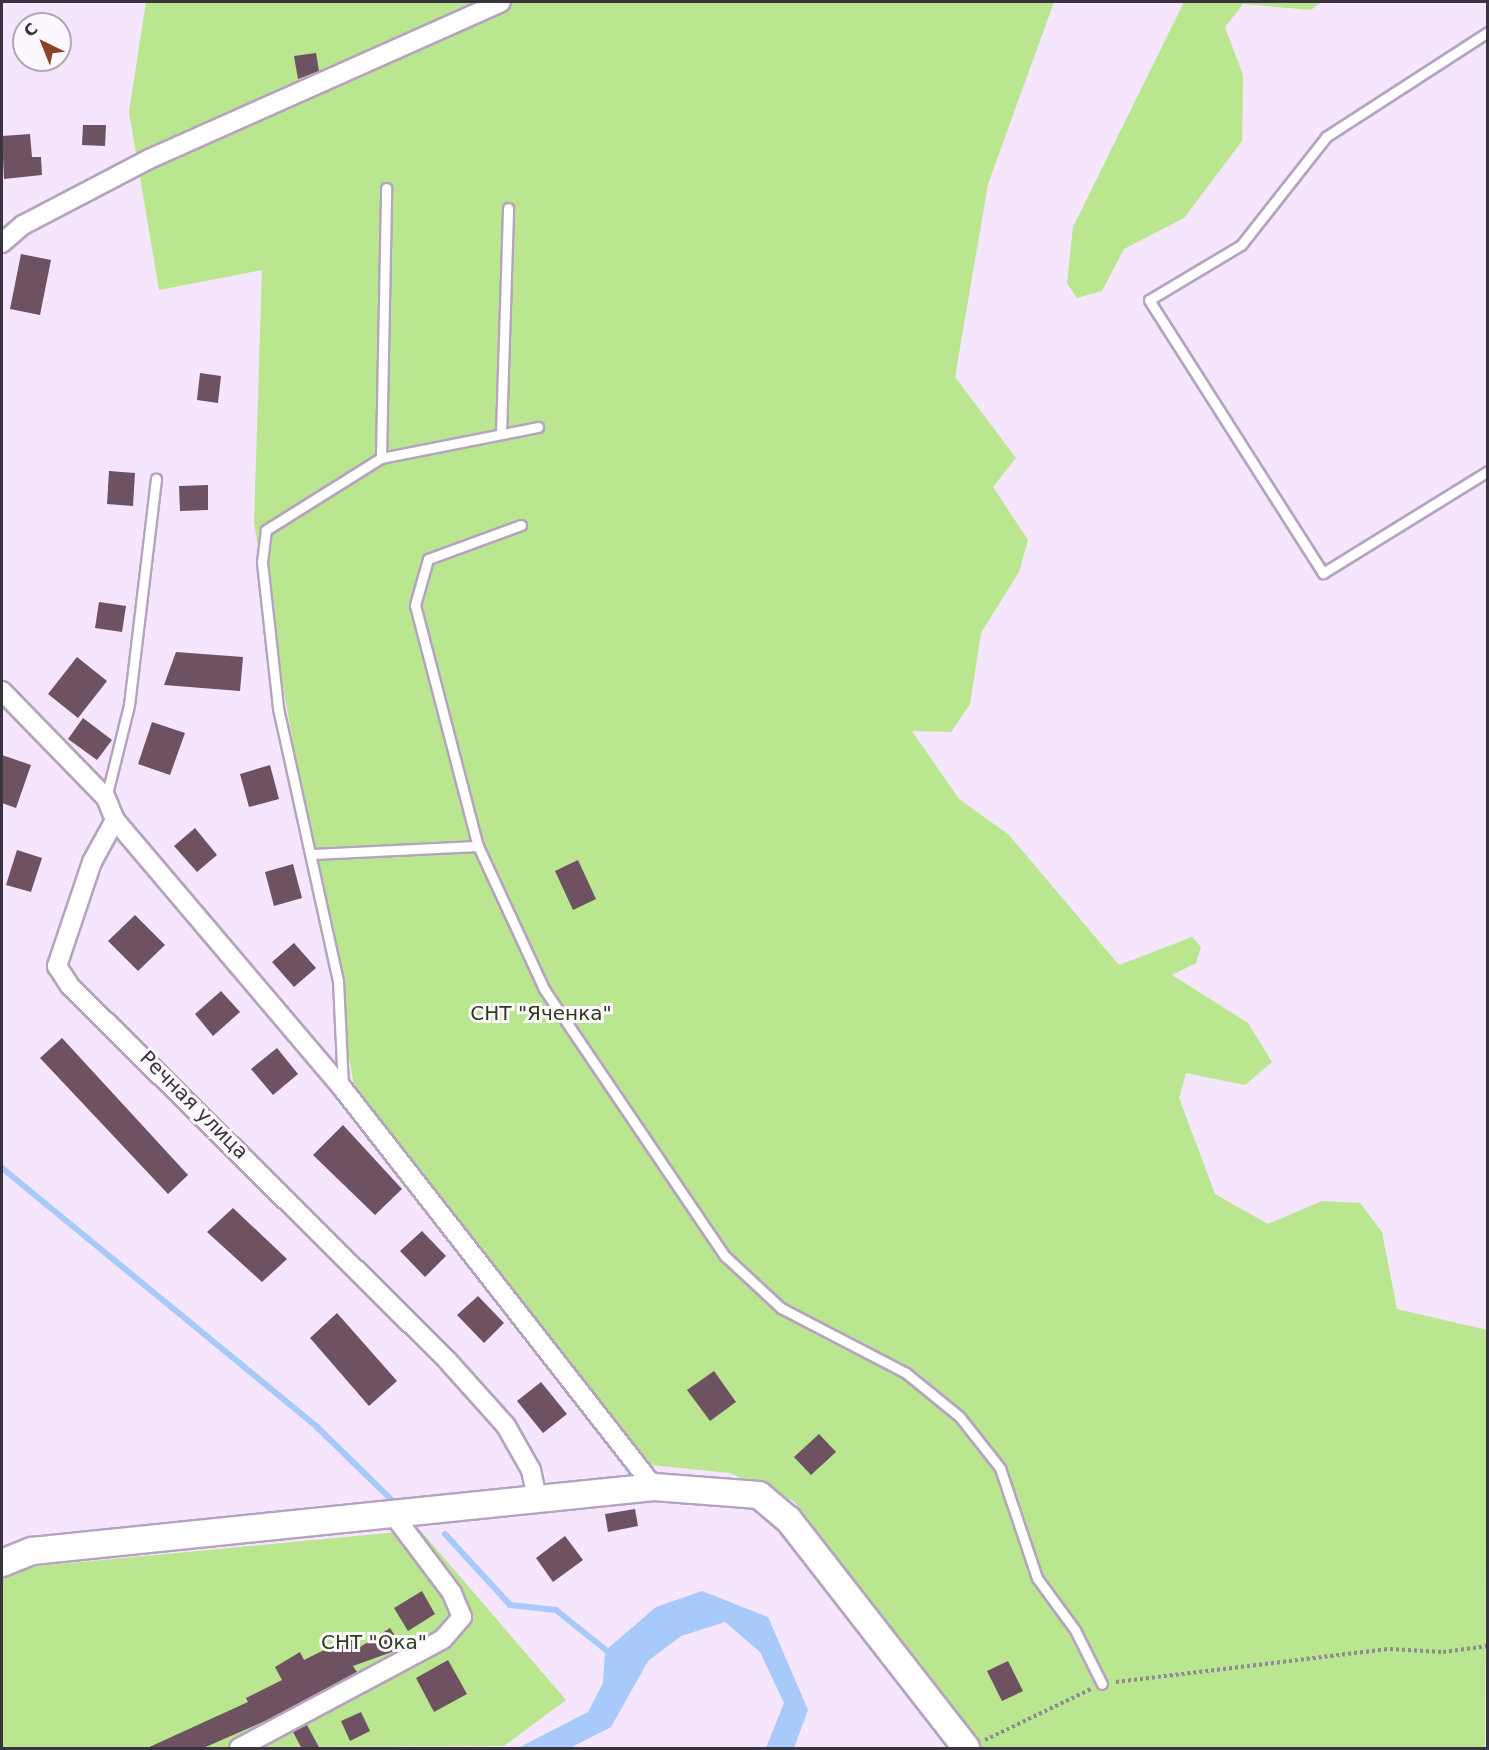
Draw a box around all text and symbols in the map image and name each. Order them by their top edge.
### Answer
north arrow [12,12,72,72]
text: С [20,19,42,41]
park label: СНТ "Яченка" [470,1001,612,1025]
street label: Речная улица [135,1046,253,1164]
park label: СНТ "Ока" [321,1630,427,1654]

